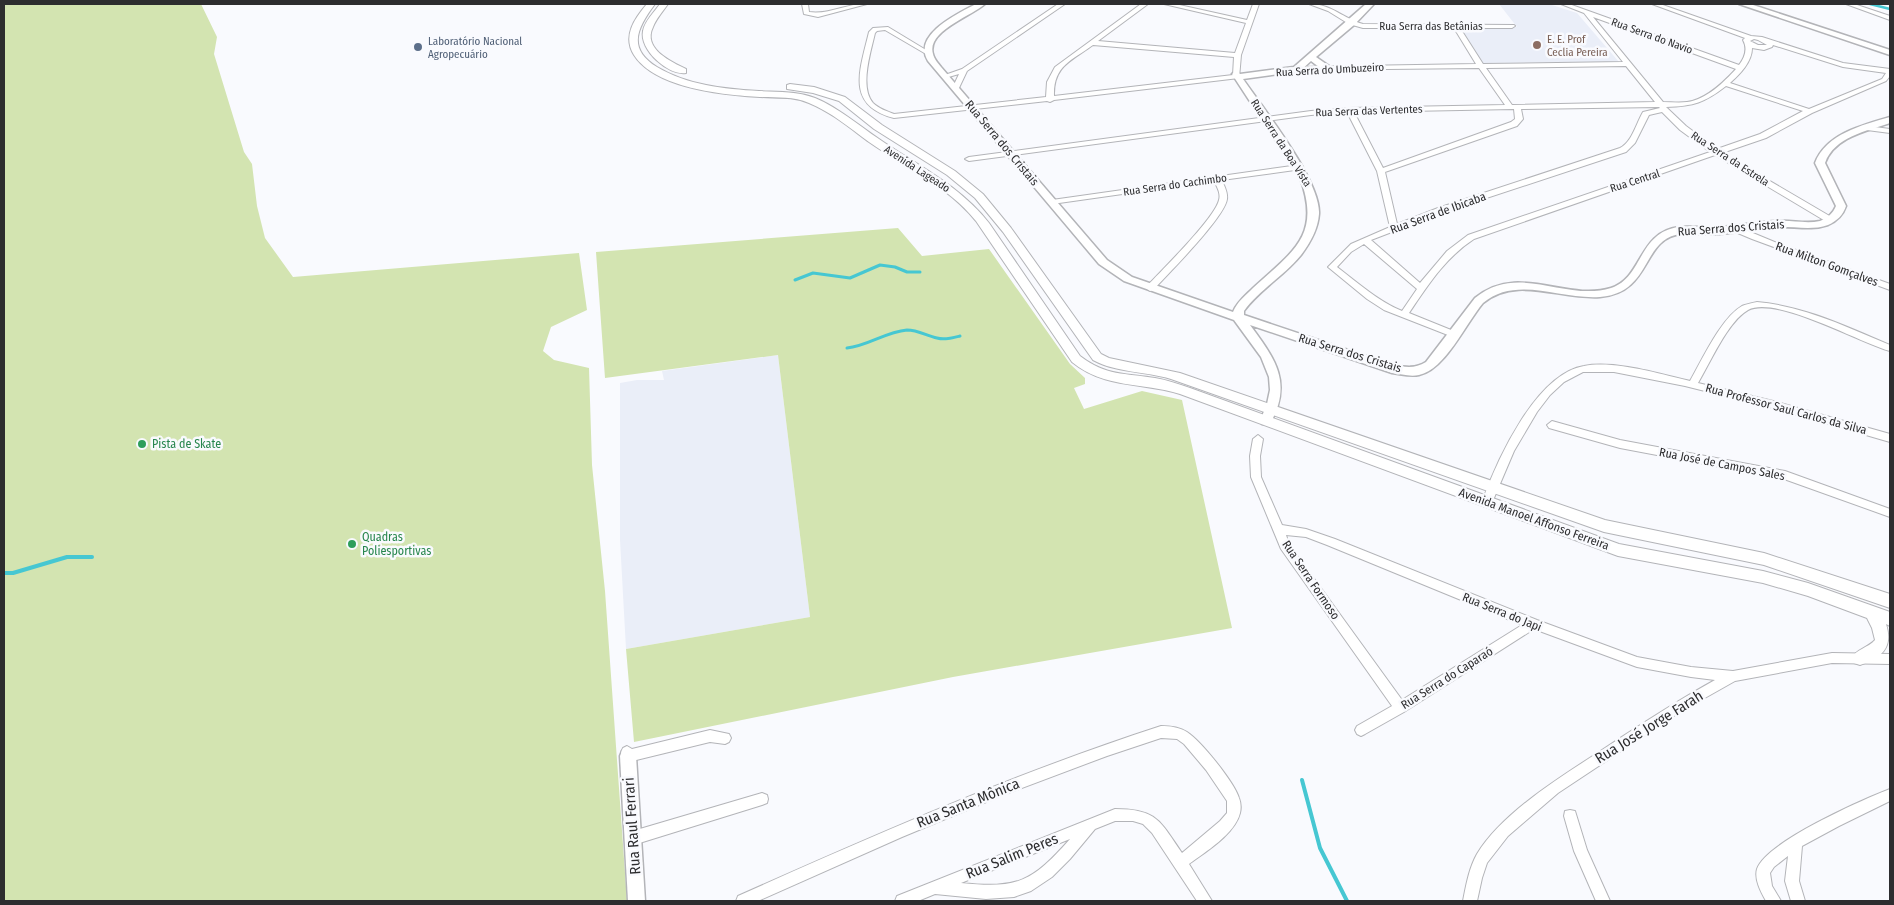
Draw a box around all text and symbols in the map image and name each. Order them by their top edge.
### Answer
street label: Rua Serra do Navio [1610,15,1695,57]
street label: Rua Serra das Betânias [1379,20,1483,33]
place label: E. E. Prof Ceclia Pereira [1547,33,1608,59]
place label: Laboratório Nacional Agropecuário [428,35,522,61]
marker: E. E. Prof Ceclia Pereira [1531,39,1543,51]
marker: Laboratório Nacional Agropecuário [412,41,424,53]
street label: Rua Serra do Umbuzeiro [1275,61,1385,79]
street label: Rua Serra da Boa Vista [1248,97,1314,189]
street label: Rua Serra dos Cristais [962,98,1042,188]
street label: Rua Serra das Vertentes [1315,103,1423,119]
street label: Rua Serra da Estrela [1689,129,1771,189]
street label: Avenida Lageado [882,143,953,195]
street label: Rua Central [1608,167,1662,195]
street label: Rua Serra do Cachimbo [1122,171,1228,199]
street label: Rua Serra de Ibicaba [1388,189,1488,237]
street label: Rua Serra dos Cristais [1677,217,1785,239]
street label: Rua Milton Gomçalves [1774,239,1880,289]
street label: Rua Serra dos Cristais [1297,331,1403,375]
street label: Rua Professor Saul Carlos da Silva [1704,381,1868,437]
place label: Pista de Skate [152,437,221,451]
marker: Pista de Skate [136,438,148,450]
street label: Rua José de Campos Sales [1658,445,1786,483]
street label: Avenida Manoel Affonso Ferreira [1457,485,1611,553]
place label: Quadras Poliesportivas [362,530,431,558]
marker: Quadras Poliesportivas [346,538,358,550]
street label: Rua Serra Formoso [1279,538,1343,622]
street label: Rua Serra do Japi [1460,590,1544,634]
street label: Rua Serra do Caparaó [1398,644,1496,712]
street label: Rua José Jorge Farah [1592,687,1706,767]
street label: Rua Santa Mônica [914,774,1022,832]
street label: Rua Raul Ferrari [620,777,644,875]
street label: Rua Salim Peres [963,829,1061,883]

